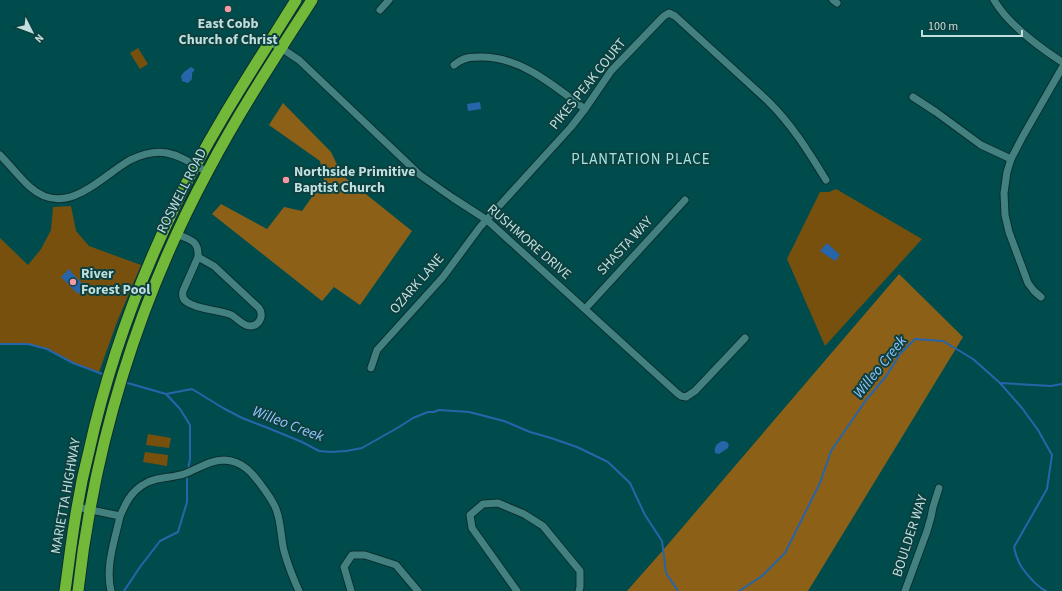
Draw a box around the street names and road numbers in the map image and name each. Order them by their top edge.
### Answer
street label: PIKES PEAK COURT [545,34,631,134]
street label: ROSWELL ROAD [152,145,212,237]
street label: RUSHMORE DRIVE [482,200,576,284]
street label: SHASTA WAY [593,212,658,280]
street label: OZARK LANE [385,250,449,318]
street label: MARIETTA HIGHWAY [46,436,86,556]
street label: BOULDER WAY [887,492,933,580]

